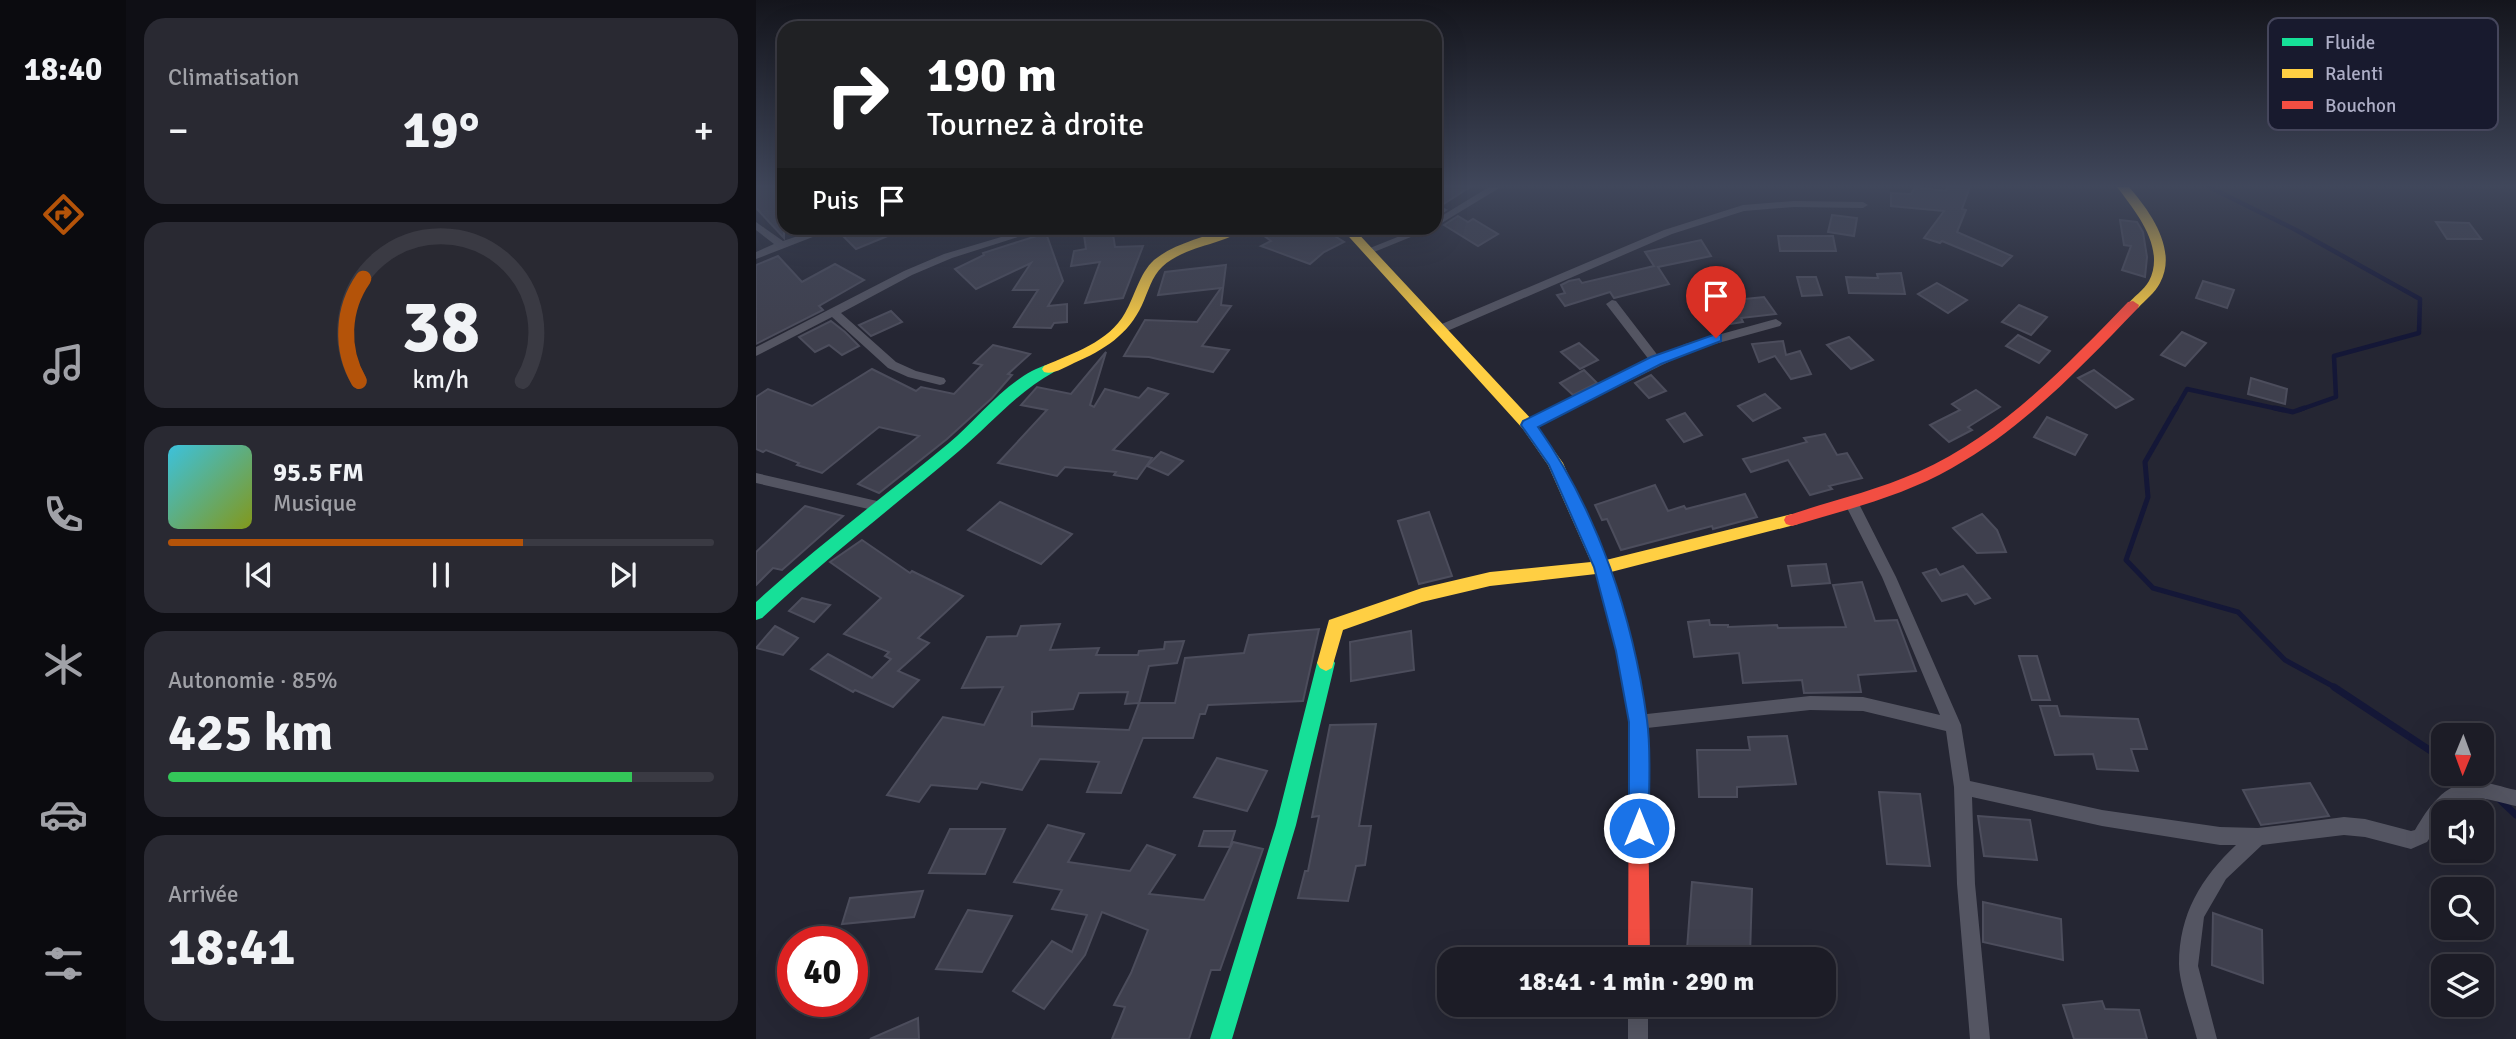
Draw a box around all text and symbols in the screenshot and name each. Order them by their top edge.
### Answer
legend [2268,18,2498,130]
text: Fluide [2325,31,2375,55]
text: 190 m [927,45,1057,105]
icon: right [812,49,903,140]
text: 18:40 [24,50,102,89]
text: Ralenti [2325,62,2383,86]
text: Climatisation [168,63,299,92]
text: Bouchon [2325,94,2396,118]
text: 19° [403,98,479,162]
text: Tournez à droite [927,105,1144,144]
text: − [168,107,189,154]
text: + [693,107,714,154]
icon: arrive [873,182,911,220]
text: Puis [812,185,859,217]
icon: directions [39,190,88,239]
pin [1686,266,1746,338]
icon: arrive [1697,277,1735,315]
text: 38 [402,284,480,373]
icon: music [39,340,88,389]
text: km/h [413,364,469,395]
text: 95.5 FM [273,457,364,489]
text: Musique [273,489,357,518]
icon: phone [39,490,88,539]
icon: previous [240,556,278,594]
icon: pause [422,556,460,594]
icon: next [604,556,642,594]
icon: climate [39,640,88,689]
text: Autonomie · 85% [168,666,338,695]
text: 425 km [168,701,333,765]
north arrow [2431,723,2494,786]
map controls [2431,723,2494,1017]
icon: car [39,790,88,839]
position arrow [1602,791,1676,865]
button: sound [2431,800,2494,863]
button: search [2431,877,2494,940]
text: Arrivée [168,880,239,909]
text: 18:41 [168,915,296,979]
speed limit sign: 40 [777,926,868,1017]
icon: filters [39,939,88,988]
button: layers [2431,954,2494,1017]
text: 18:41 · 1 min · 290 m [1519,966,1754,998]

